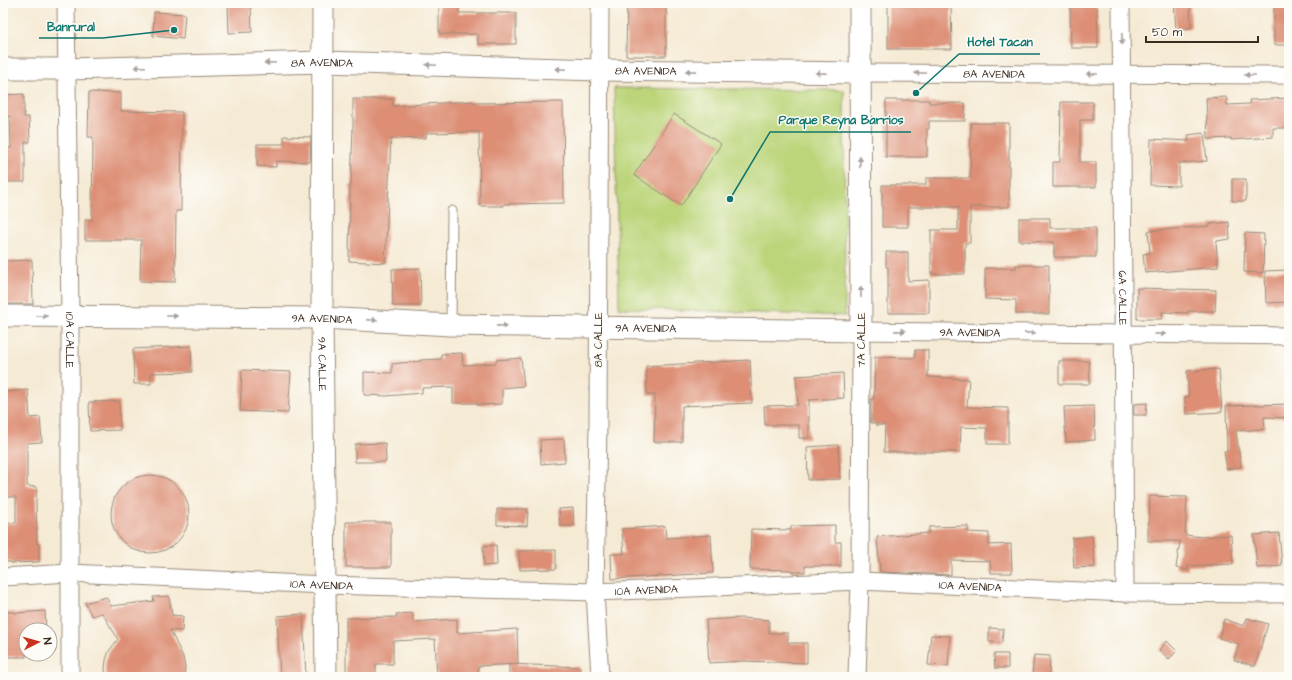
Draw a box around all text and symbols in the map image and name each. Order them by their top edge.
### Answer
callout: Banrural [39,14,103,38]
scale bar [1146,18,1258,44]
text: Banrural [47,19,95,36]
text: 50 m [1152,24,1183,41]
callout: Hotel Tacan [959,30,1040,54]
one-way arrow [1119,33,1125,46]
text: Hotel Tacan [967,34,1033,51]
street label: 8A AVENIDA [291,55,353,71]
one-way arrow [264,60,276,67]
one-way arrow [424,62,437,68]
street label: 8A AVENIDA [615,63,677,79]
one-way arrow [133,64,146,70]
one-way arrow [554,66,567,72]
street label: 8A AVENIDA [963,66,1025,82]
one-way arrow [684,68,697,74]
one-way arrow [815,69,827,76]
one-way arrow [913,70,926,76]
one-way arrow [1085,71,1098,77]
one-way arrow [1243,72,1256,78]
callout: Parque Reyna Barrios [770,108,911,132]
text: Parque Reyna Barrios [779,112,903,130]
one-way arrow [857,155,863,168]
street label: 6A CALLE [1115,270,1130,326]
one-way arrow [858,285,864,298]
street label: 9A AVENIDA [291,311,353,328]
street label: 10A CALLE [62,312,77,369]
street label: 8A CALLE [591,312,606,368]
street label: 7A CALLE [854,312,869,367]
one-way arrow [36,313,49,319]
one-way arrow [166,313,179,319]
one-way arrow [366,317,378,324]
street label: 9A AVENIDA [615,320,676,336]
one-way arrow [496,323,509,329]
street label: 9A AVENIDA [939,325,1001,341]
one-way arrow [894,328,907,334]
one-way arrow [1024,330,1037,336]
one-way arrow [1154,331,1167,337]
street label: 9A CALLE [314,337,330,392]
street label: 10A AVENIDA [290,576,353,594]
street label: 10A AVENIDA [938,578,1002,595]
street label: 10A AVENIDA [615,582,678,599]
north arrow [18,622,58,662]
text: N [40,637,55,645]

